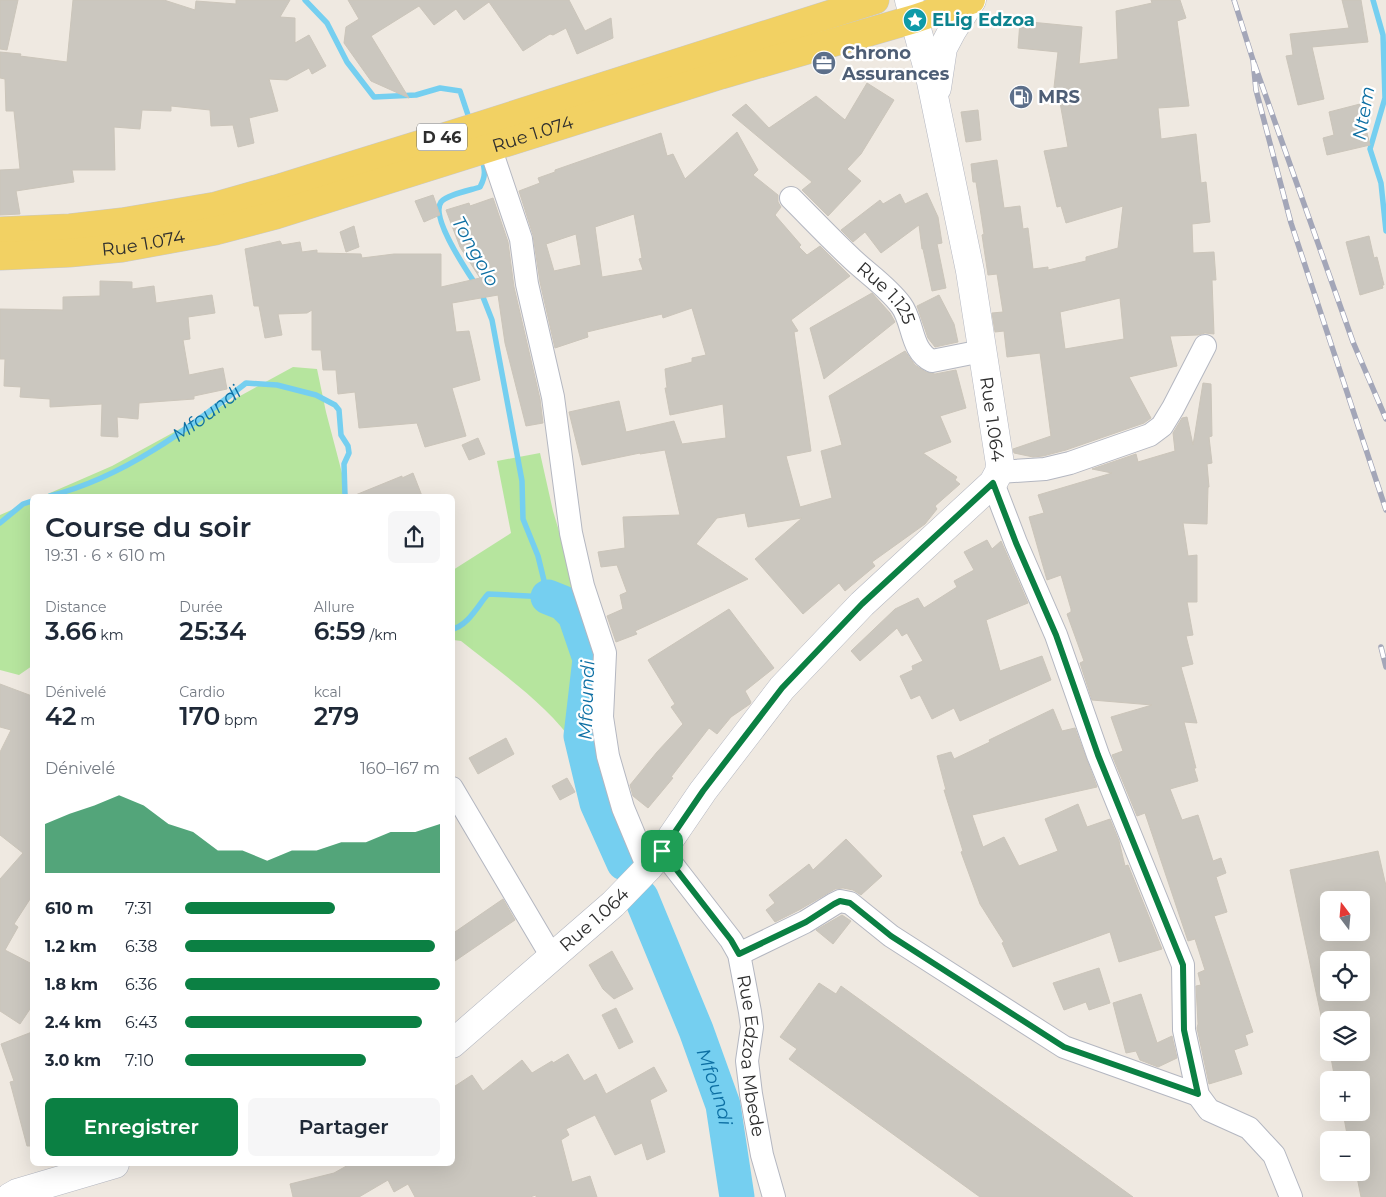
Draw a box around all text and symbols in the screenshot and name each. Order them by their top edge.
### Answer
place icon: ELig Edzoa [902,7,928,33]
place label: ELig Edzoa [932,9,1035,31]
place label: Chrono Assurances [841,42,950,85]
office icon: Chrono Assurances [811,50,837,76]
fuel station icon: MRS [1008,84,1034,110]
water label: Ntem [1347,84,1380,142]
place label: MRS [1038,86,1080,108]
street label: Rue 1.074 [489,111,576,157]
road number: D 46 [417,124,467,150]
water label: Tongolo [447,212,504,290]
street label: Rue 1.074 [101,226,187,261]
street label: Rue 1.125 [852,257,920,327]
street label: Rue 1.064 [975,375,1009,463]
water label: Mfoundi [168,380,246,447]
text: Course du soir [45,510,251,544]
button: share [388,511,440,563]
text: 19:31 · 6 × 610 m [45,546,166,565]
text: Distance [45,598,107,616]
text: Durée [179,598,223,616]
text: Allure [314,598,355,616]
text: 3.66 [45,616,97,646]
text: 25:34 [179,616,246,646]
text: 6:59 [314,616,366,646]
text: km [97,626,124,644]
text: /km [366,626,397,644]
water label: Mfoundi [574,659,599,740]
text: Dénivelé [45,683,106,701]
text: Cardio [179,683,225,701]
text: kcal [314,683,342,701]
text: 42 [45,701,77,731]
text: 170 [179,701,220,731]
text: 279 [314,701,359,731]
text: m [77,711,95,729]
text: bpm [220,711,258,729]
text: Dénivelé [45,759,115,778]
text: 160–167 m [360,759,440,778]
pin [641,830,683,872]
icon: arrive [648,837,676,865]
street label: Rue 1.064 [555,883,634,956]
north arrow [1320,891,1370,941]
map controls [1320,891,1370,1181]
text: 610 m [45,899,94,918]
text: 7:31 [125,899,152,918]
text: 1.2 km [45,937,97,956]
text: 6:38 [125,937,157,956]
button: locate [1320,951,1370,1001]
street label: Rue Edzoa Mbede [732,973,770,1139]
text: 1.8 km [45,975,98,994]
text: 6:36 [125,975,157,994]
button: layers [1320,1011,1370,1061]
text: 2.4 km [45,1013,102,1032]
text: 6:43 [125,1013,158,1032]
water label: Mfoundi [692,1045,737,1128]
text: 3.0 km [45,1051,101,1070]
text: 7:10 [125,1051,154,1070]
button: + [1320,1071,1370,1121]
button: Enregistrer [45,1098,238,1156]
button: Partager [248,1098,440,1156]
button: − [1320,1131,1370,1181]

